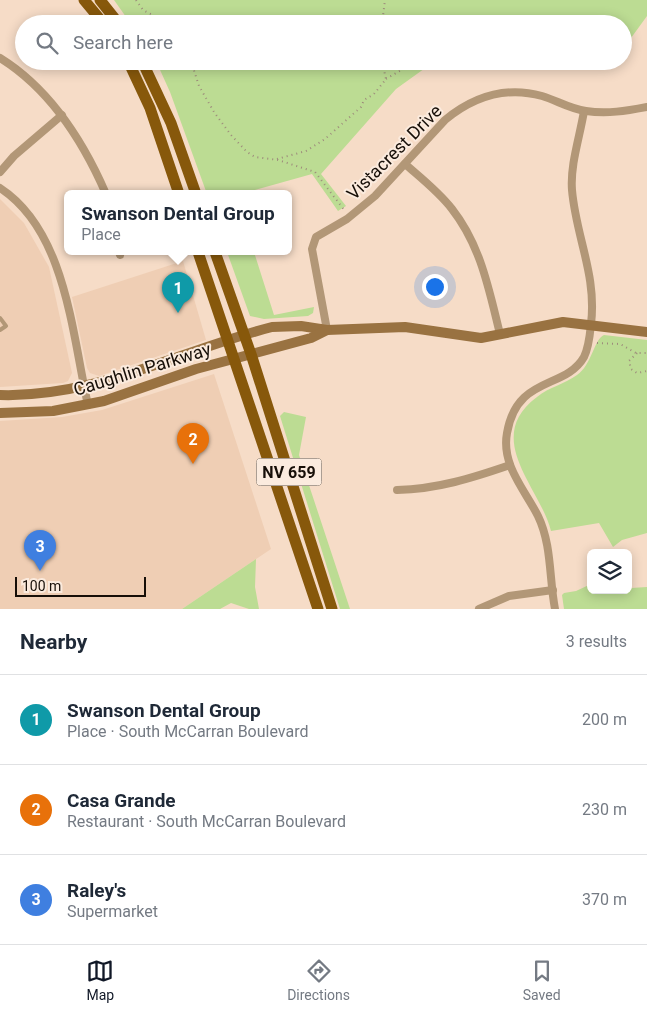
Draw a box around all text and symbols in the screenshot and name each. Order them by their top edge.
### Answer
search box [15,15,632,70]
icon: search [33,29,61,57]
text: Search here [73,31,173,54]
street label: Vistacrest Drive [342,100,446,204]
popup [64,190,292,255]
text: Swanson Dental Group [81,202,275,225]
text: Place [81,225,121,244]
pin: 1 [162,272,194,313]
your location [422,274,448,300]
street label: Caughlin Parkway [71,338,214,400]
pin: 2 [177,423,209,464]
road number: NV 659 [256,458,322,486]
pin: 3 [24,530,56,571]
map controls [587,549,632,594]
button: layers [587,549,632,594]
scale bar [15,574,146,597]
text: 100 m [22,578,61,594]
text: Nearby [20,630,87,654]
text: 3 results [566,632,627,651]
text: Swanson Dental Group [67,699,261,722]
text: 1 [31,710,41,729]
text: 200 m [582,710,627,729]
text: Place · South McCarran Boulevard [67,722,308,741]
text: Casa Grande [67,789,176,812]
text: 2 [31,800,41,819]
text: 230 m [582,800,627,819]
text: Restaurant · South McCarran Boulevard [67,812,346,831]
text: Raley's [67,879,126,902]
text: 3 [31,890,41,909]
text: 370 m [582,890,627,909]
text: Supermarket [67,902,158,921]
tab: Map [86,957,114,1003]
tab: Directions [287,957,350,1003]
tab: Saved [523,957,561,1003]

